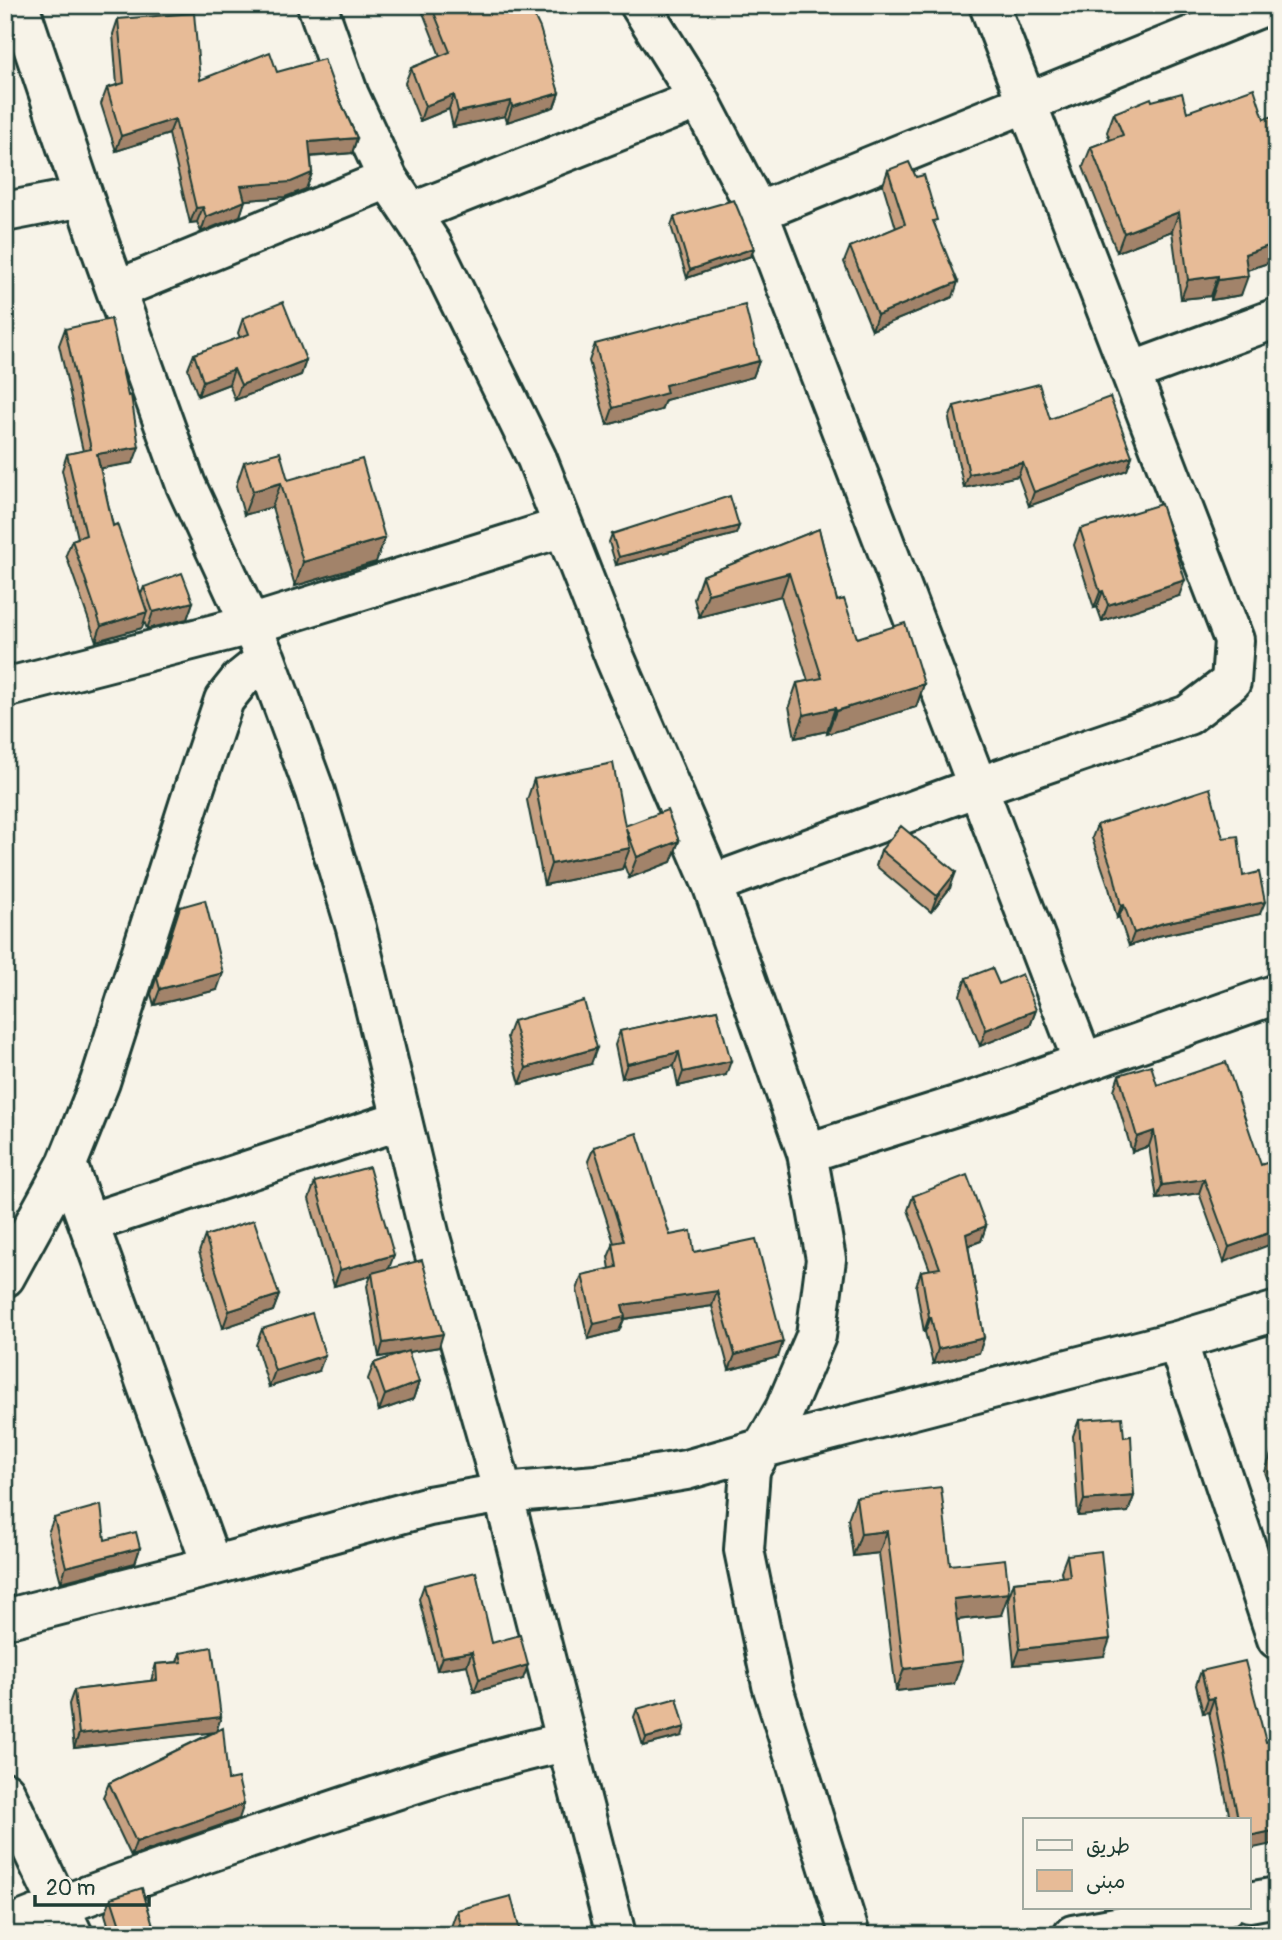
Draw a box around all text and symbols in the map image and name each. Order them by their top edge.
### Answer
legend [1023,1818,1250,1909]
text: طريق [1086,1833,1130,1860]
scale bar [35,1863,149,1907]
text: مبنى [1086,1868,1125,1895]
text: 20 m [46,1875,95,1902]

